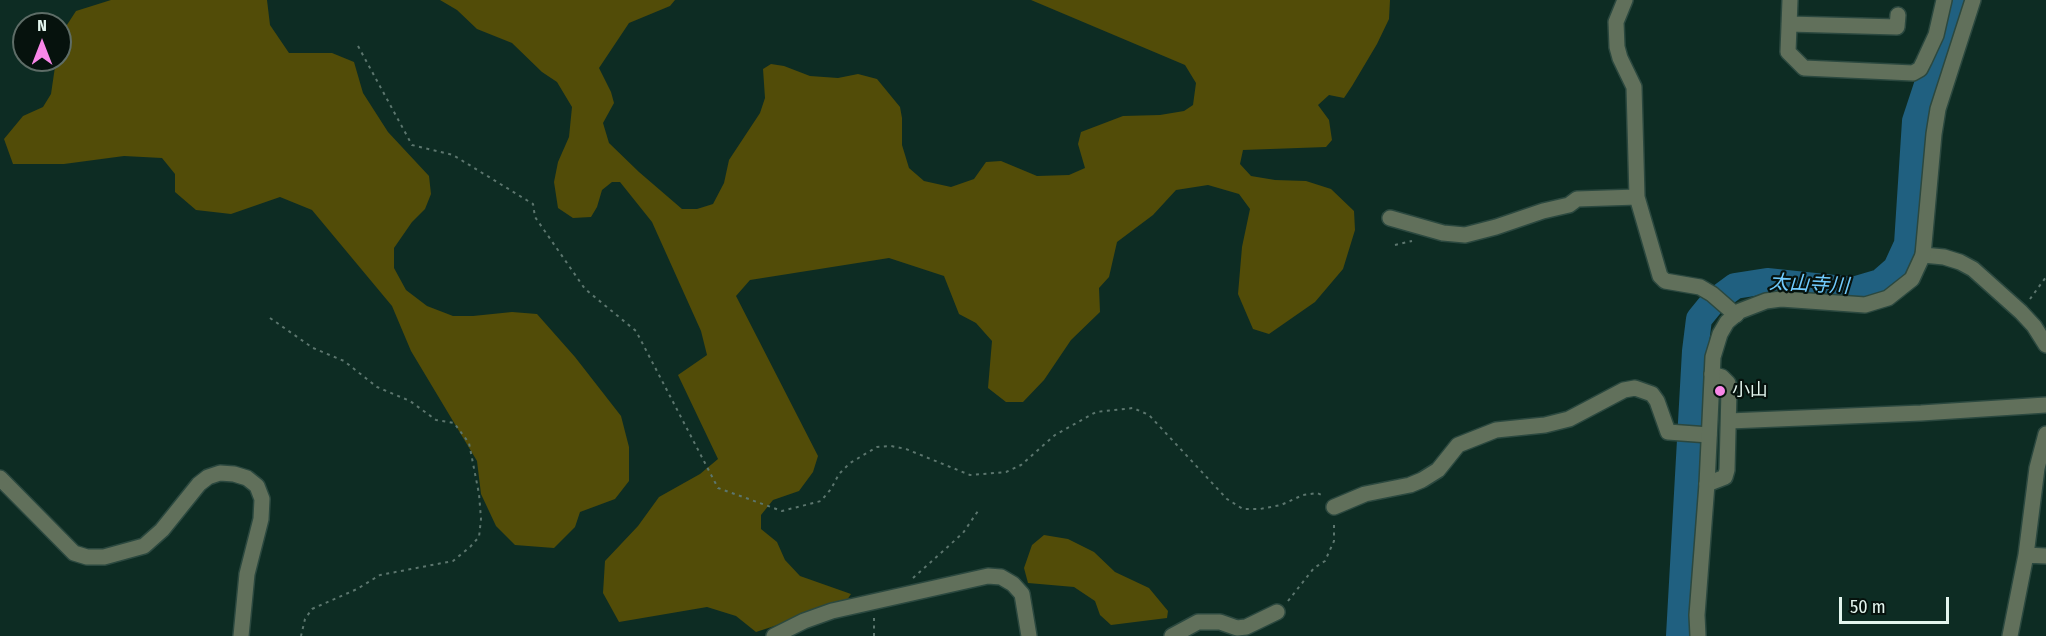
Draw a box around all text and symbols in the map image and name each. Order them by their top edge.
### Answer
north arrow [12,12,72,72]
text: N [37,16,47,35]
water label: 太山寺川 [1768,271,1850,299]
place label: 小山 [1732,380,1768,402]
marker: 小山 [1713,384,1727,398]
scale bar [1842,585,1952,623]
text: 50 m [1850,596,1886,618]

